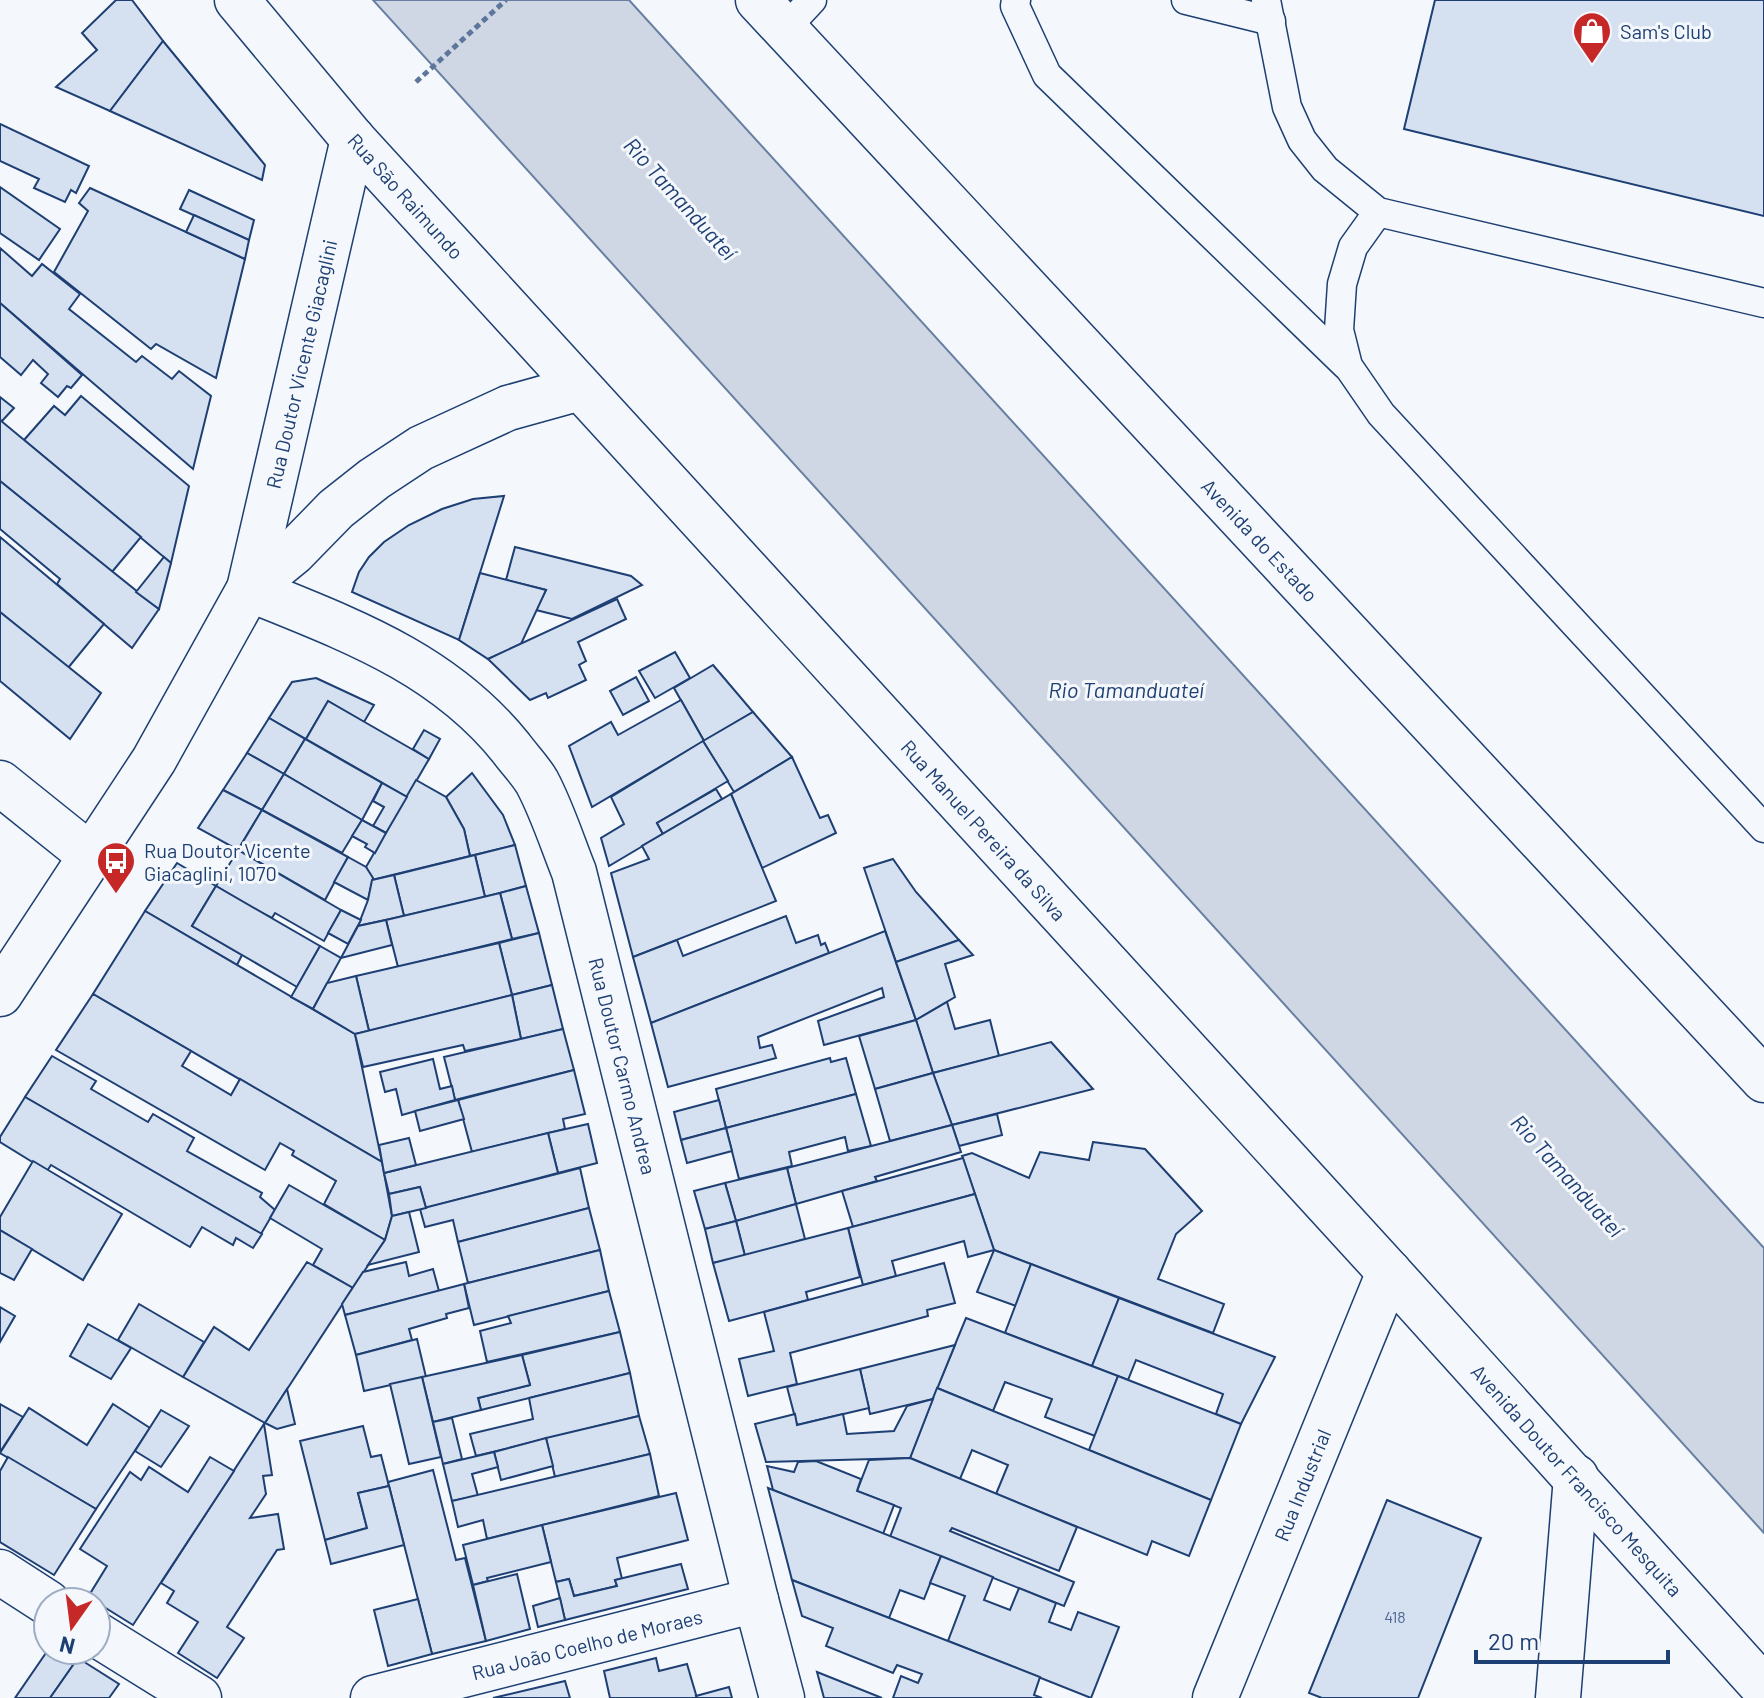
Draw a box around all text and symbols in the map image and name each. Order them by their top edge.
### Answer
shop icon: Sam's Club [1571,10,1613,65]
place label: Sam's Club [1620,19,1712,43]
street label: Rua São Raimundo [343,128,469,264]
water label: Rio Tamanduateí [619,131,744,266]
street label: Rua Doutor Vicente Giacaglini [261,237,341,491]
street label: Avenida do Estado [1197,474,1323,606]
water label: Rio Tamanduateí [1048,676,1205,702]
street label: Rua Manuel Pereira da Silva [896,735,1072,925]
place label: Rua Doutor Vicente Giacaglini, 1070 [144,838,311,885]
bus stop icon: Rua Doutor Vicente Giacaglini, 1070 [95,840,137,895]
street label: Rua Doutor Carmo Andrea [584,955,662,1177]
water label: Rio Tamanduateí [1506,1108,1631,1243]
street label: Avenida Doutor Francisco Mesquita [1466,1359,1688,1601]
street label: Rua Industrial [1269,1425,1335,1545]
north arrow [32,1586,112,1666]
street label: Rua João Coelho de Moraes [469,1604,705,1684]
house number: 418 [1384,1607,1406,1626]
scale bar [1476,1614,1668,1664]
text: 20 m [1488,1626,1539,1655]
text: N [57,1632,77,1661]

